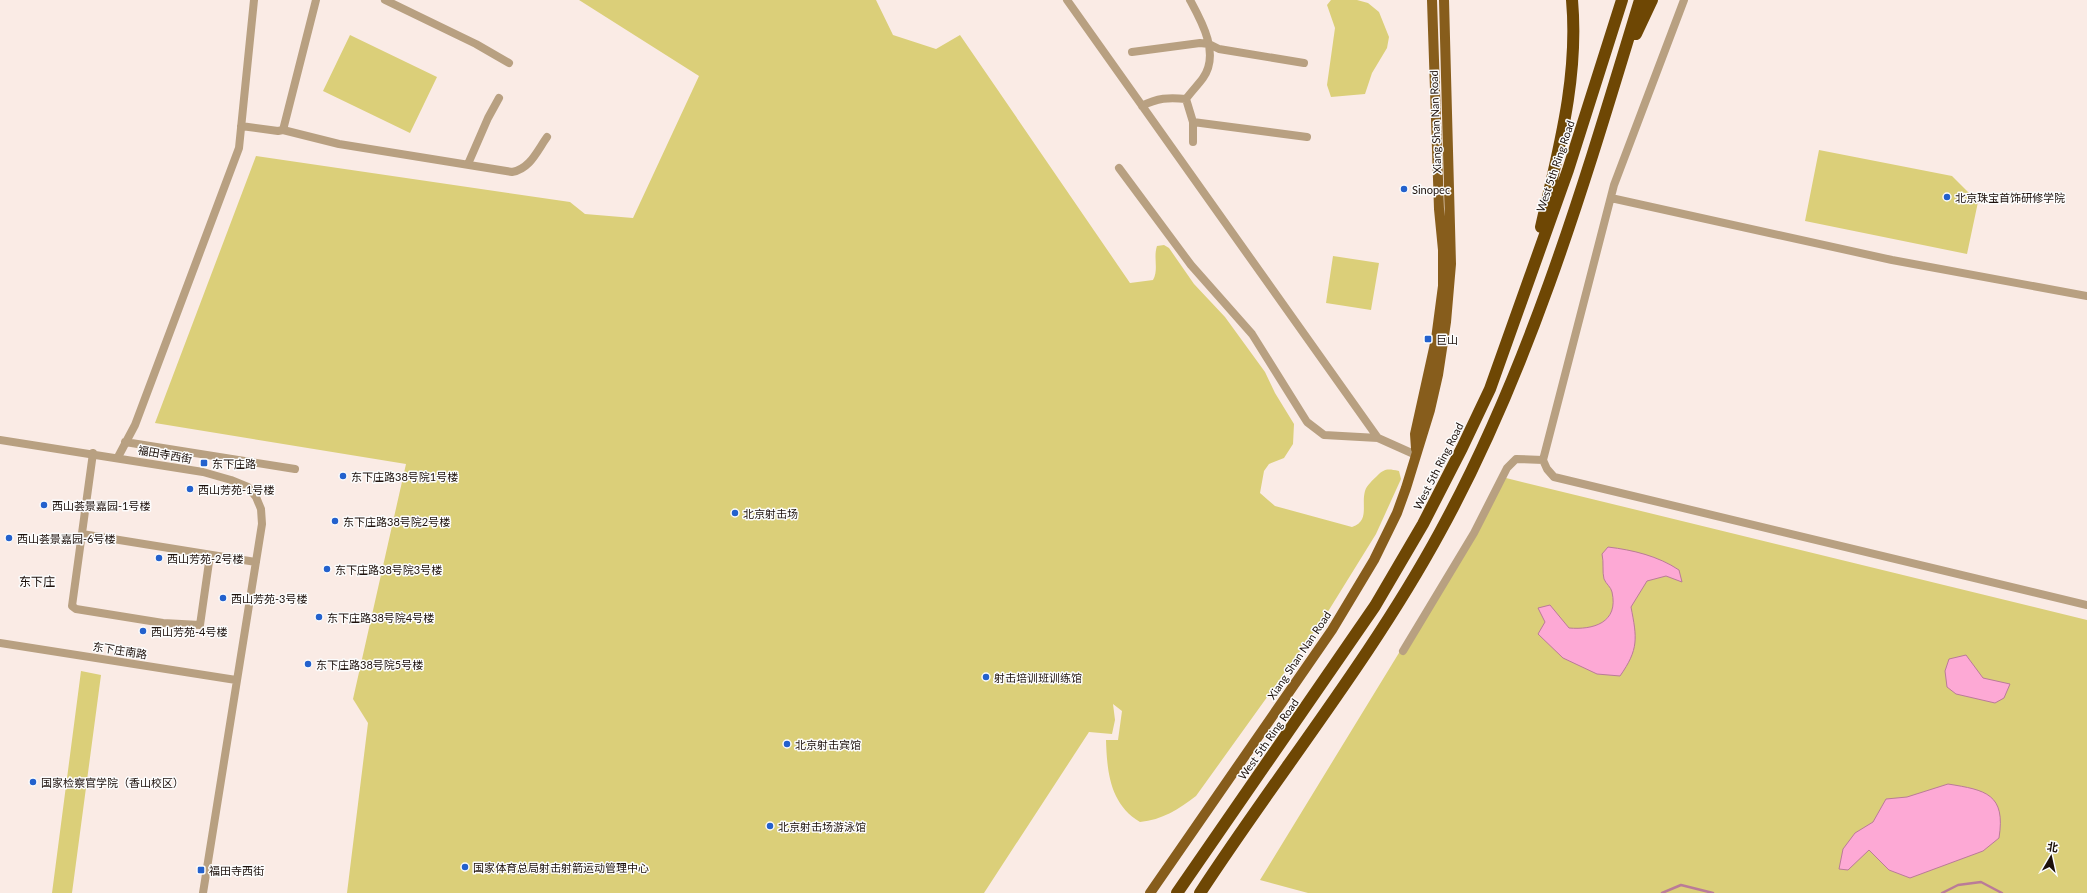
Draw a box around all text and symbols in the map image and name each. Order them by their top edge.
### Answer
street label: Xiang Shan Nan Road [1427,70,1443,174]
street label: West 5th Ring Road [1533,119,1577,213]
place label: Sinopec [1412,183,1450,196]
marker: Sinopec [1399,184,1409,194]
place label: 北京珠宝首饰研修学院 [1955,191,2065,204]
marker: 北京珠宝首饰研修学院 [1942,192,1952,202]
place label: 巨山 [1436,333,1458,346]
marker: 巨山 [1423,334,1433,344]
street label: West 5th Ring Road [1410,420,1466,512]
street label: 福田寺西街 [137,443,193,465]
place label: 东下庄路 [212,457,256,470]
marker: 东下庄路 [199,458,209,468]
place label: 东下庄路38号院1号楼 [351,470,458,483]
marker: 东下庄路38号院1号楼 [338,471,348,481]
place label: 西山芳苑-1号楼 [198,483,274,496]
marker: 西山芳苑-1号楼 [185,484,195,494]
place label: 西山荟景嘉园-1号楼 [52,499,150,512]
marker: 西山荟景嘉园-1号楼 [39,500,49,510]
place label: 北京射击场 [743,507,798,520]
marker: 北京射击场 [730,508,740,518]
place label: 东下庄路38号院2号楼 [343,515,450,528]
marker: 东下庄路38号院2号楼 [330,516,340,526]
place label: 西山荟景嘉园-6号楼 [17,532,115,545]
marker: 西山荟景嘉园-6号楼 [4,533,14,543]
place label: 西山芳苑-2号楼 [167,552,243,565]
marker: 西山芳苑-2号楼 [154,553,164,563]
place label: 东下庄路38号院3号楼 [335,563,442,576]
marker: 东下庄路38号院3号楼 [322,564,332,574]
district label: 东下庄 [19,574,55,589]
place label: 西山芳苑-3号楼 [231,592,307,605]
marker: 西山芳苑-3号楼 [218,593,228,603]
street label: Xiang Shan Nan Road [1265,608,1333,702]
place label: 东下庄路38号院4号楼 [327,611,434,624]
marker: 东下庄路38号院4号楼 [314,612,324,622]
place label: 西山芳苑-4号楼 [151,625,227,638]
marker: 西山芳苑-4号楼 [138,626,148,636]
street label: 东下庄南路 [92,639,148,661]
place label: 东下庄路38号院5号楼 [316,658,423,671]
marker: 东下庄路38号院5号楼 [303,659,313,669]
place label: 射击培训班训练馆 [994,671,1082,684]
marker: 射击培训班训练馆 [981,672,991,682]
street label: West 5th Ring Road [1235,696,1301,782]
place label: 北京射击宾馆 [795,738,861,751]
marker: 北京射击宾馆 [782,739,792,749]
place label: 国家检察官学院（香山校区） [41,776,184,789]
marker: 国家检察官学院（香山校区） [28,777,38,787]
place label: 北京射击场游泳馆 [778,820,866,833]
marker: 北京射击场游泳馆 [765,821,775,831]
north arrow [2031,837,2071,877]
text: 北 [2046,839,2059,854]
place label: 国家体育总局射击射箭运动管理中心 [473,861,649,874]
marker: 国家体育总局射击射箭运动管理中心 [460,862,470,872]
place label: 福田寺西街 [209,864,264,877]
marker: 福田寺西街 [196,865,206,875]

